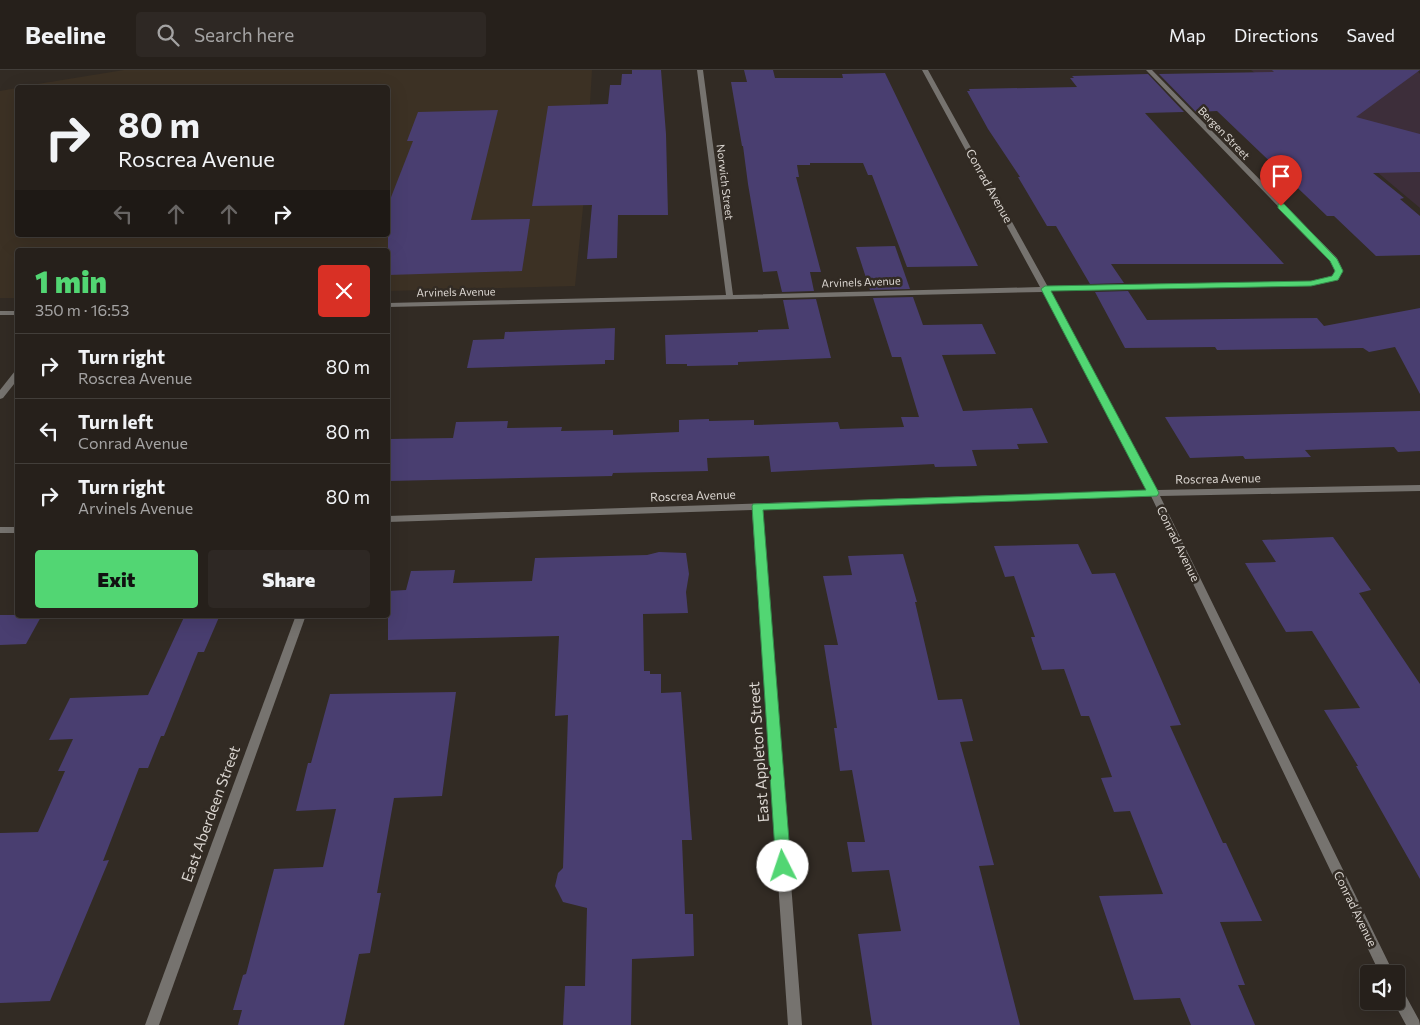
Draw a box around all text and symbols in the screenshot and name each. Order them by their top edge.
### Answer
search box [136,12,486,57]
text: Beeline [25,20,106,49]
icon: search [154,21,182,49]
text: Search here [194,23,294,46]
text: Map [1169,24,1206,46]
text: Directions [1234,24,1318,46]
text: Saved [1346,24,1395,46]
text: 80 m [118,102,200,145]
street label: Bergen Street [1196,104,1253,162]
icon: right [35,105,100,170]
street label: Norwich Street [714,144,737,221]
text: Roscrea Avenue [118,145,275,172]
street label: Conrad Avenue [964,146,1016,225]
pin [1260,155,1302,206]
icon: arrive [1267,162,1295,190]
icon: left [109,200,137,228]
icon: ahead [162,200,190,228]
icon: ahead [215,200,243,228]
icon: right [268,200,296,228]
text: 1 min [35,262,107,299]
button: close [318,265,370,317]
street label: Arvinels Avenue [821,274,901,289]
street label: Arvinels Avenue [416,284,496,299]
text: 350 m · 16:53 [35,300,129,319]
text: Turn right [78,345,165,368]
icon: right [35,352,63,380]
text: 80 m [326,355,370,378]
text: Roscrea Avenue [78,368,192,387]
text: Turn left [78,410,153,433]
icon: left [35,417,63,445]
text: 80 m [326,420,370,443]
text: Conrad Avenue [78,433,188,452]
street label: Roscrea Avenue [1175,470,1261,486]
text: Turn right [78,475,165,498]
icon: right [35,482,63,510]
text: 80 m [326,485,370,508]
street label: Roscrea Avenue [650,487,736,503]
text: Arvinels Avenue [78,498,193,517]
street label: Conrad Avenue [1155,503,1203,584]
button: Exit [35,550,198,608]
button: Share [208,550,370,608]
street label: East Appleton Street [744,681,772,823]
street label: East Aberdeen Street [177,743,243,884]
position arrow [756,839,808,891]
street label: Conrad Avenue [1332,868,1380,949]
map controls [1360,965,1405,1010]
button: sound [1360,965,1405,1010]

